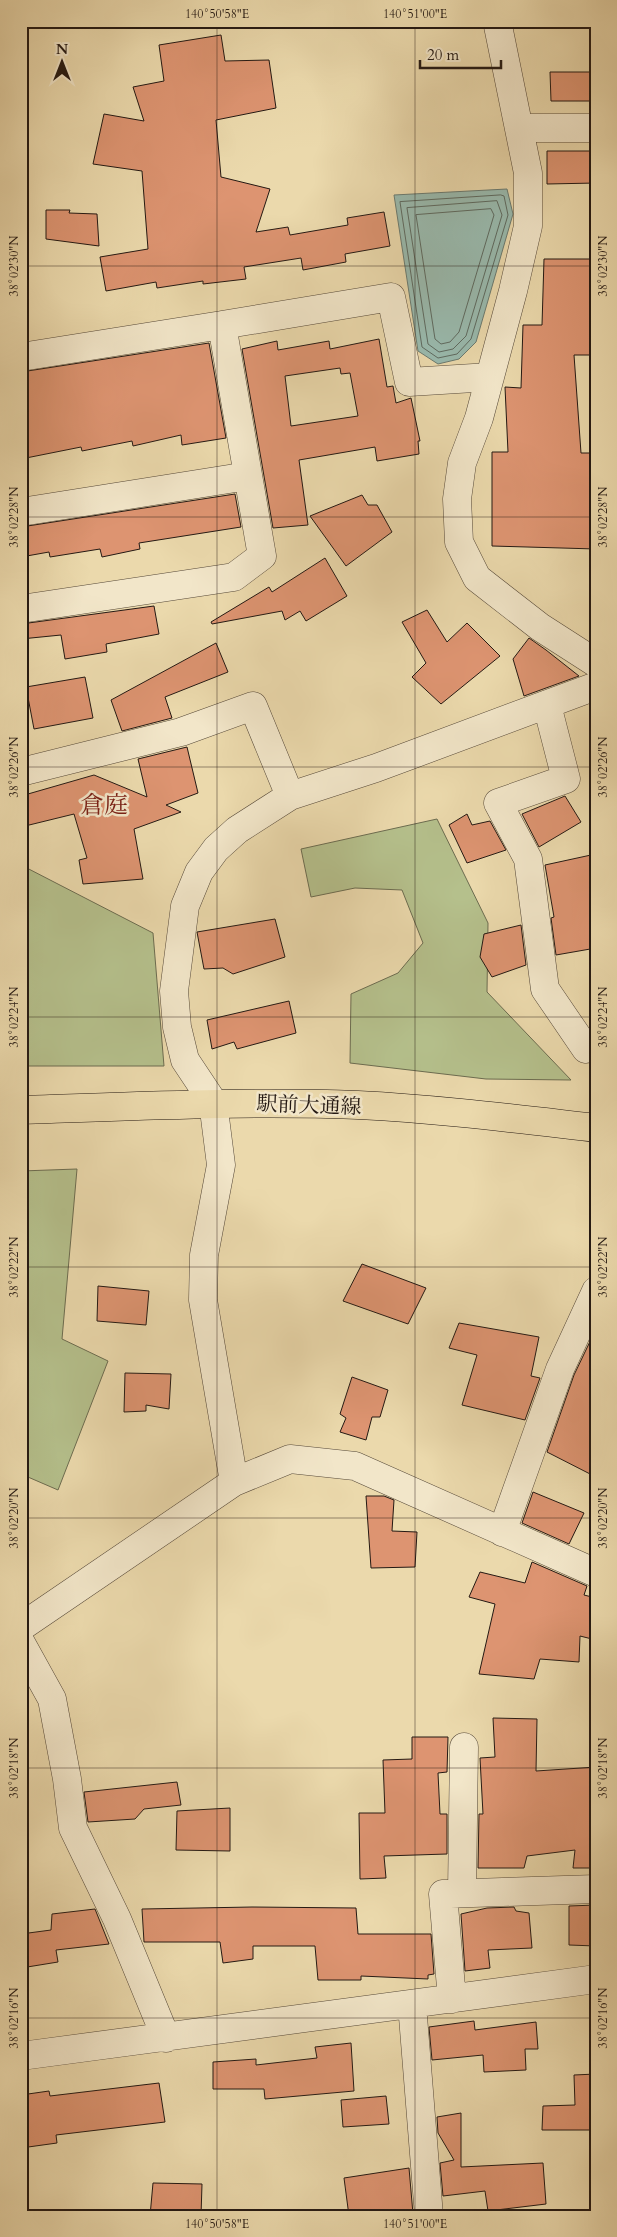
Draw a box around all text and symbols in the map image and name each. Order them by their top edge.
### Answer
text: 140°50'58"E [185,6,249,22]
text: 140°51'00"E [383,6,447,22]
north arrow [38,38,88,88]
scale bar [420,38,501,70]
text: N [56,40,68,59]
text: 20 m [427,45,459,65]
text: 38°02'30"N [6,235,22,296]
text: 38°02'30"N [595,235,611,296]
text: 38°02'28"N [6,486,22,547]
text: 38°02'28"N [595,486,611,547]
text: 38°02'26"N [6,736,22,797]
text: 38°02'26"N [595,736,611,797]
district label: 倉庭 [80,789,128,822]
text: 38°02'24"N [6,986,22,1047]
text: 38°02'24"N [595,986,611,1047]
street label: 駅前大通線 [256,1089,362,1122]
text: 38°02'22"N [6,1236,22,1297]
text: 38°02'22"N [595,1236,611,1297]
text: 38°02'20"N [6,1487,22,1548]
text: 38°02'20"N [595,1487,611,1548]
text: 38°02'18"N [6,1737,22,1798]
text: 38°02'18"N [595,1737,611,1798]
text: 38°02'16"N [6,1987,22,2048]
text: 38°02'16"N [595,1987,611,2048]
text: 140°50'58"E [185,2216,249,2232]
text: 140°51'00"E [383,2216,447,2232]

